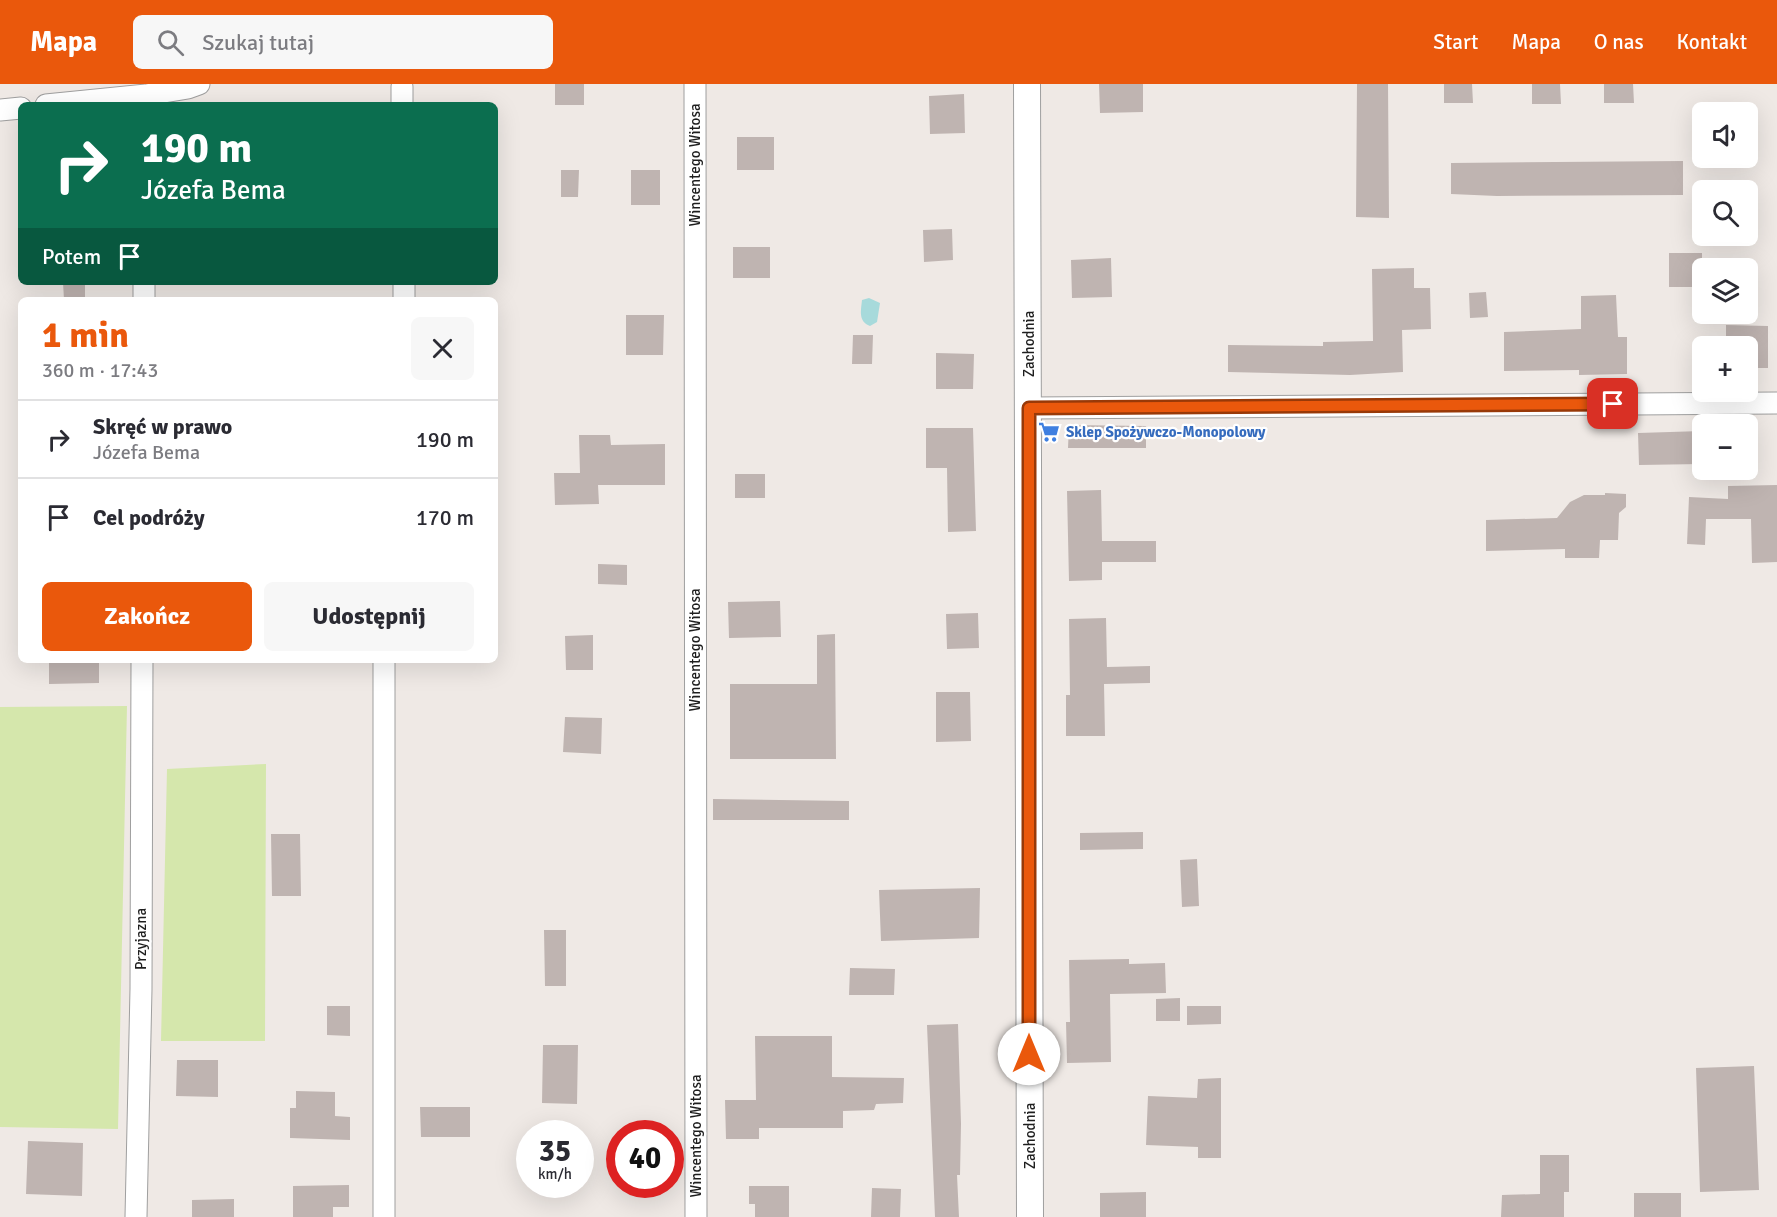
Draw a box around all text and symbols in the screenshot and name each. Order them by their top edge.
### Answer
search box [133,15,553,69]
text: Mapa [30,25,97,59]
icon: search [154,26,187,59]
text: Szukaj tutaj [202,29,314,56]
text: Start [1433,29,1478,55]
text: Mapa [1511,29,1561,55]
text: O nas [1594,29,1644,55]
text: Kontakt [1677,29,1747,55]
map controls [1692,102,1758,480]
button: sound [1692,102,1758,168]
street label: Wincentego Witosa [686,103,704,227]
text: 190 m [141,123,252,174]
icon: right [42,126,120,204]
text: Józefa Bema [141,174,286,207]
button: search [1692,180,1758,246]
icon: arrive [113,240,146,273]
text: Potem [42,243,101,270]
button: layers [1692,258,1758,324]
street label: Zachodnia [1020,311,1038,377]
text: 1 min [42,313,129,358]
button: close [411,317,474,380]
button: + [1692,336,1758,402]
text: 360 m · 17:43 [42,358,158,383]
pin [1587,378,1638,429]
icon: arrive [1596,387,1629,420]
text: Skręć w prawo [93,413,232,440]
button: − [1692,414,1758,480]
supermarket icon: Sklep Spożywczo-Monopolowy [1037,420,1061,444]
icon: right [42,423,75,456]
place label: Sklep Spożywczo-Monopolowy [1066,423,1266,441]
text: 190 m [416,426,474,453]
text: Józefa Bema [93,440,200,465]
icon: arrive [42,501,75,534]
text: Cel podróży [93,504,205,531]
text: 170 m [416,504,474,531]
button: Zakończ [42,582,252,651]
button: Udostępnij [264,582,474,651]
street label: Wincentego Witosa [686,588,704,712]
street label: Przyjazna [132,908,150,970]
position arrow [997,1022,1061,1086]
street label: Wincentego Witosa [687,1074,705,1198]
street label: Zachodnia [1021,1103,1039,1169]
speed limit sign: 40 [606,1120,684,1198]
text: 35 [539,1133,571,1170]
text: km/h [538,1165,572,1183]

